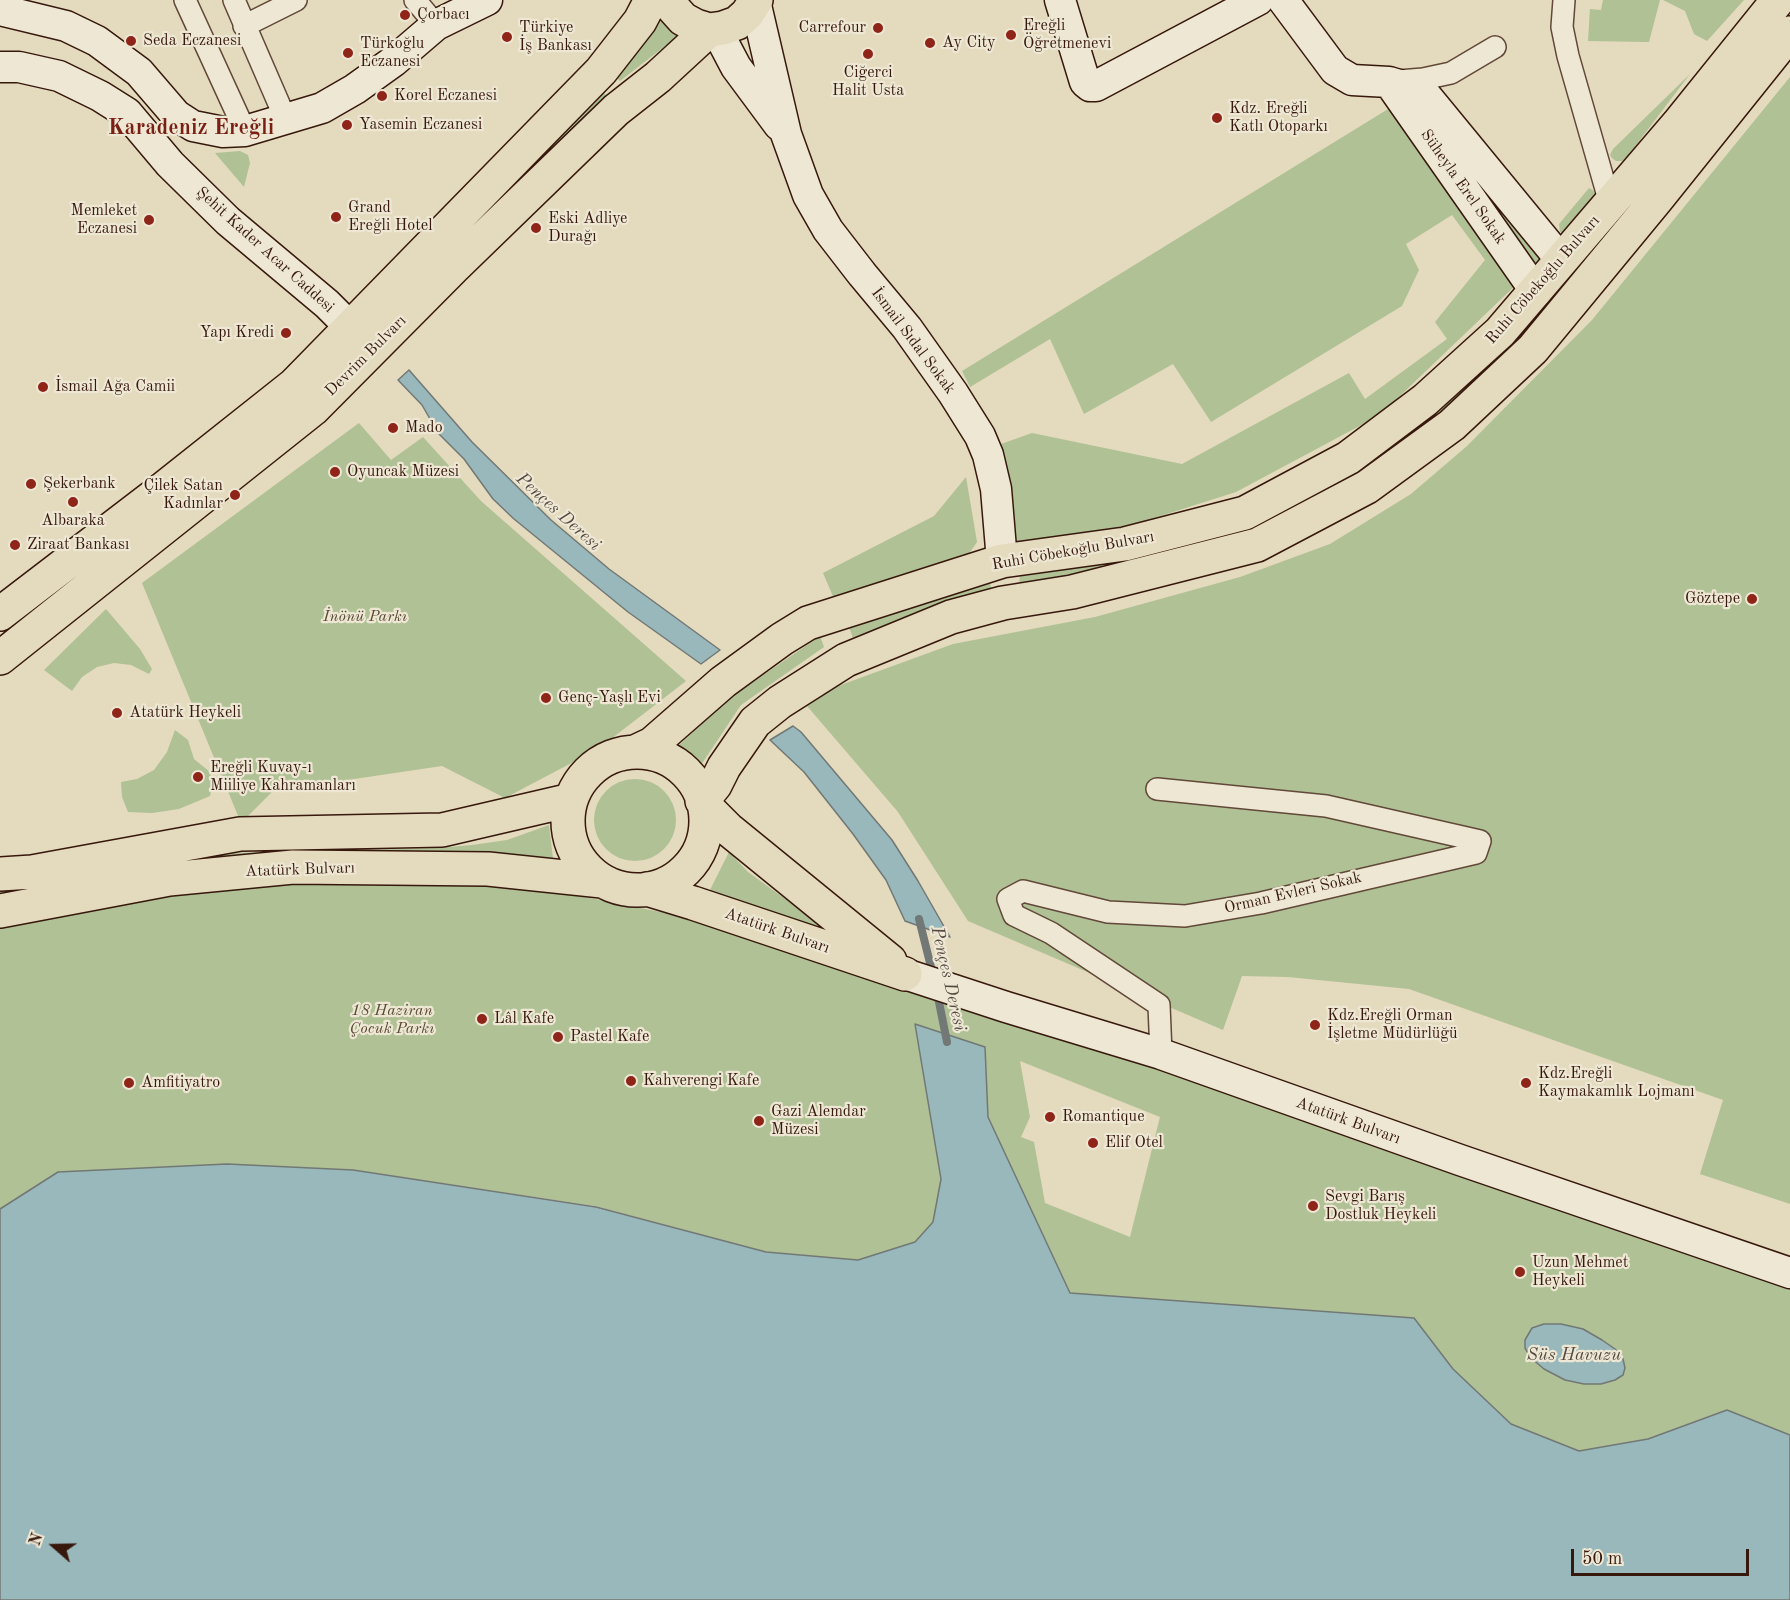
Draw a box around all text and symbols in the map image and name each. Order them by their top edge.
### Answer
place label: Çorbacı [417,5,470,25]
marker: Çorbacı [398,8,412,22]
place label: Ereğli Öğretmenevi [1023,16,1111,54]
place label: Türkiye İş Bankası [519,18,592,56]
place label: Carrefour [799,18,866,38]
marker: Carrefour [871,21,885,35]
marker: Ereğli Öğretmenevi [1004,28,1018,42]
marker: Türkiye İş Bankası [500,30,514,44]
place label: Seda Eczanesi [143,31,241,51]
place label: Ay City [942,33,996,53]
marker: Seda Eczanesi [124,34,138,48]
place label: Türkoğlu Eczanesi [360,34,424,72]
marker: Ay City [923,36,937,50]
marker: Türkoğlu Eczanesi [341,46,355,60]
marker: Ciğerci Halit Usta [861,47,875,61]
place label: Ciğerci Halit Usta [832,63,904,101]
place label: Korel Eczanesi [394,86,497,106]
marker: Korel Eczanesi [375,89,389,103]
place label: Kdz. Ereğli Katlı Otoparkı [1229,99,1328,137]
marker: Kdz. Ereğli Katlı Otoparkı [1210,111,1224,125]
district label: Karadeniz Ereğli [108,115,274,141]
place label: Yasemin Eczanesi [359,115,482,135]
marker: Yasemin Eczanesi [340,118,354,132]
street label: Süheyla Erel Sokak [1416,126,1510,248]
street label: Şehit Kader Acar Caddesi [192,183,338,317]
place label: Grand Ereğli Hotel [348,198,433,236]
place label: Memleket Eczanesi [71,201,137,239]
place label: Eski Adliye Durağı [548,209,627,247]
marker: Grand Ereğli Hotel [329,210,343,224]
street label: Ruhi Cöbekoğlu Bulvarı [1482,212,1604,348]
marker: Memleket Eczanesi [142,213,156,227]
marker: Eski Adliye Durağı [529,221,543,235]
street label: İsmail Sıdal Sokak [867,284,959,398]
street label: Devrim Bulvarı [321,311,411,401]
place label: Yapı Kredi [200,323,274,343]
marker: Yapı Kredi [279,326,293,340]
place label: İsmail Ağa Camii [55,377,175,397]
marker: İsmail Ağa Camii [36,380,50,394]
place label: Mado [405,418,443,438]
marker: Mado [386,421,400,435]
place label: Oyuncak Müzesi [347,462,459,482]
marker: Oyuncak Müzesi [328,465,342,479]
water label: Pençes Deresi [511,468,605,556]
place label: Şekerbank [43,474,116,494]
place label: Çilek Satan Kadınlar [144,476,223,514]
marker: Şekerbank [24,477,38,491]
marker: Çilek Satan Kadınlar [228,488,242,502]
marker: Albaraka [66,495,80,509]
place label: Albaraka [41,511,105,531]
street label: Ruhi Cöbekoğlu Bulvarı [990,527,1156,575]
place label: Ziraat Bankası [27,535,129,555]
marker: Ziraat Bankası [8,538,22,552]
place label: Göztepe [1685,589,1740,609]
marker: Göztepe [1745,592,1759,606]
park label: İnönü Parkı [323,607,407,627]
place label: Genç-Yaşlı Evi [558,688,661,708]
marker: Genç-Yaşlı Evi [539,691,553,705]
place label: Atatürk Heykeli [129,703,241,723]
marker: Atatürk Heykeli [110,706,124,720]
place label: Ereğli Kuvay-ı Miiliye Kahramanları [210,758,356,796]
marker: Ereğli Kuvay-ı Miiliye Kahramanları [191,770,205,784]
street label: Atatürk Bulvarı [245,858,355,882]
street label: Orman Evleri Sokak [1222,868,1364,918]
street label: Atatürk Bulvarı [722,904,832,958]
water label: Pençes Deresi [925,925,971,1033]
park label: 18 Haziran Çocuk Parkı [350,1001,434,1039]
place label: Kdz.Ereğli Orman İşletme Müdürlüğü [1327,1006,1458,1044]
place label: Lâl Kafe [494,1009,554,1029]
marker: Lâl Kafe [475,1012,489,1026]
marker: Kdz.Ereğli Orman İşletme Müdürlüğü [1308,1018,1322,1032]
place label: Pastel Kafe [570,1027,649,1047]
marker: Pastel Kafe [551,1030,565,1044]
place label: Kdz.Ereğli Kaymakamlık Lojmanı [1538,1064,1695,1102]
place label: Kahverengi Kafe [643,1071,759,1091]
place label: Amfitiyatro [141,1073,220,1093]
marker: Kahverengi Kafe [624,1074,638,1088]
marker: Amfitiyatro [122,1076,136,1090]
marker: Kdz.Ereğli Kaymakamlık Lojmanı [1519,1076,1533,1090]
street label: Atatürk Bulvarı [1293,1093,1403,1149]
place label: Gazi Alemdar Müzesi [771,1102,866,1140]
place label: Romantique [1062,1107,1144,1127]
marker: Romantique [1043,1110,1057,1124]
marker: Gazi Alemdar Müzesi [752,1114,766,1128]
place label: Elif Otel [1105,1133,1163,1153]
marker: Elif Otel [1086,1136,1100,1150]
place label: Sevgi Barış Dostluk Heykeli [1325,1187,1436,1225]
marker: Sevgi Barış Dostluk Heykeli [1306,1199,1320,1213]
place label: Uzun Mehmet Heykeli [1532,1253,1628,1291]
marker: Uzun Mehmet Heykeli [1513,1265,1527,1279]
water label: Süs Havuzu [1527,1344,1621,1366]
north arrow [24,1516,84,1576]
text: N [27,1531,47,1548]
scale bar [1574,1537,1752,1575]
text: 50 m [1582,1550,1622,1568]

